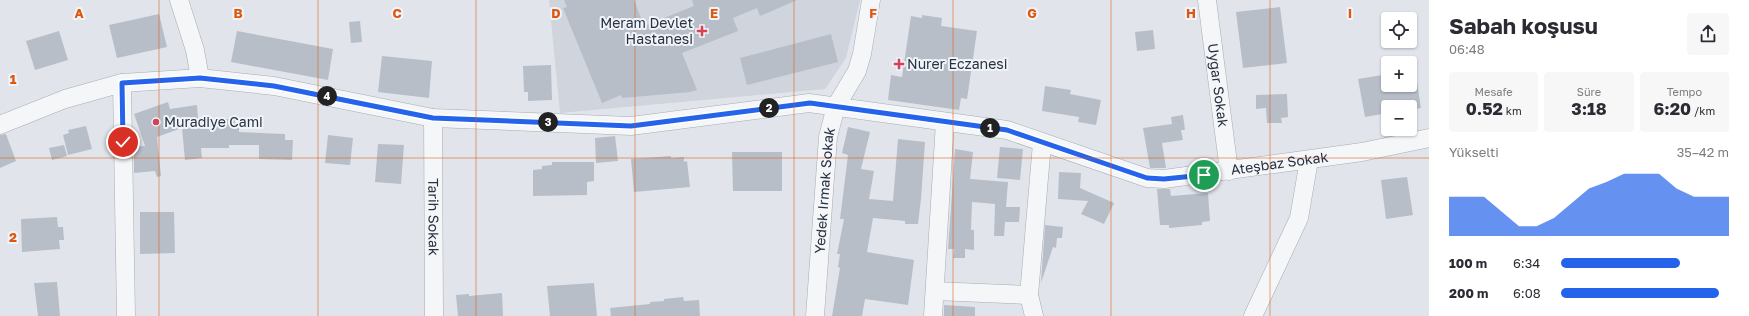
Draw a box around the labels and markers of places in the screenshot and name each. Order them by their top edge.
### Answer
place label: Meram Devlet Hastanesi [600,14,693,47]
marker: Meram Devlet Hastanesi [696,25,708,37]
place label: Nurer Eczanesi [907,55,1008,72]
marker: Nurer Eczanesi [894,59,904,69]
pin: 4 [317,86,337,106]
pin: 2 [759,98,779,118]
pin: 3 [538,112,558,132]
place label: Muradiye Cami [164,113,263,130]
marker: Muradiye Cami [151,117,161,127]
pin: 1 [980,118,1000,138]
pin [106,125,140,159]
pin [1187,158,1221,192]

